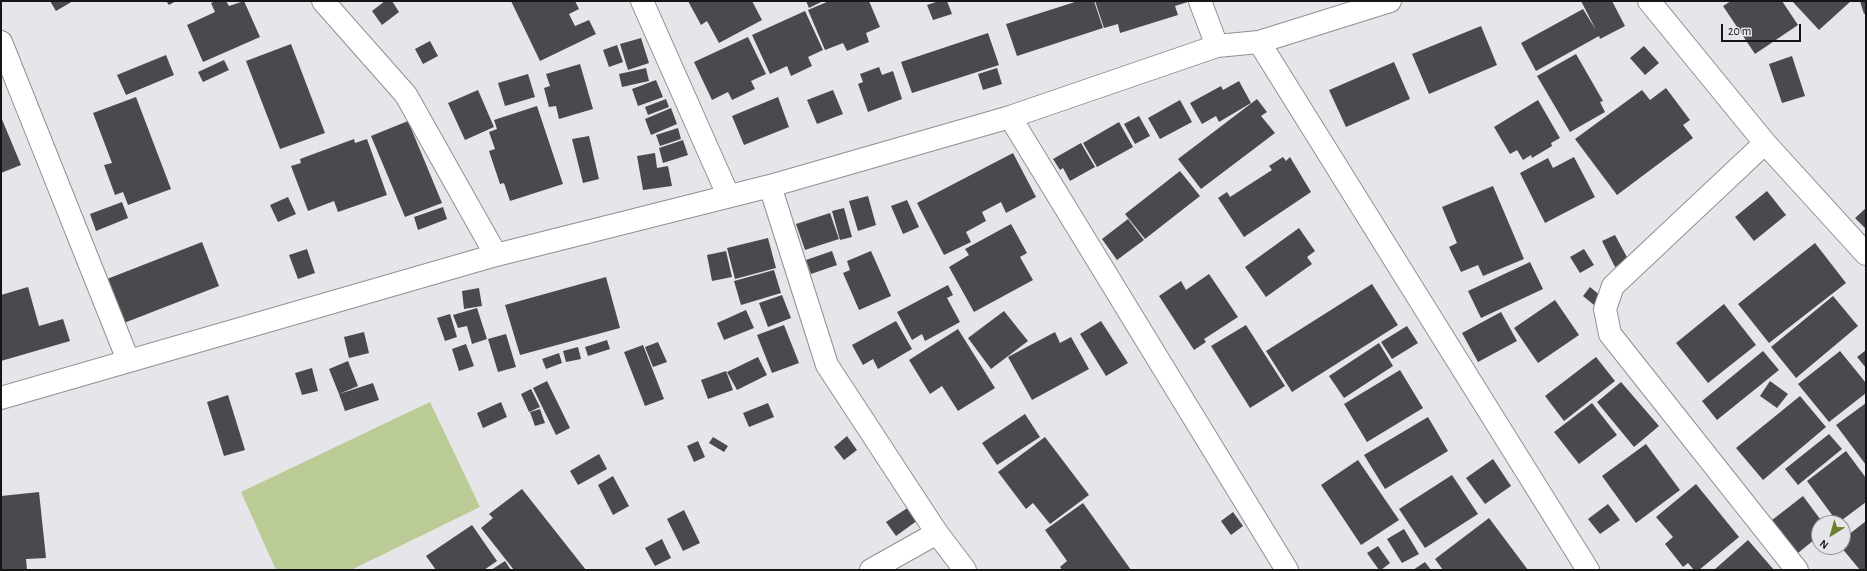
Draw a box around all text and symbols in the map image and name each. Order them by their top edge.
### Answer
scale bar [1723,16,1803,42]
text: 20 m [1728,25,1751,37]
north arrow [1811,515,1851,555]
text: N [1818,537,1830,551]

